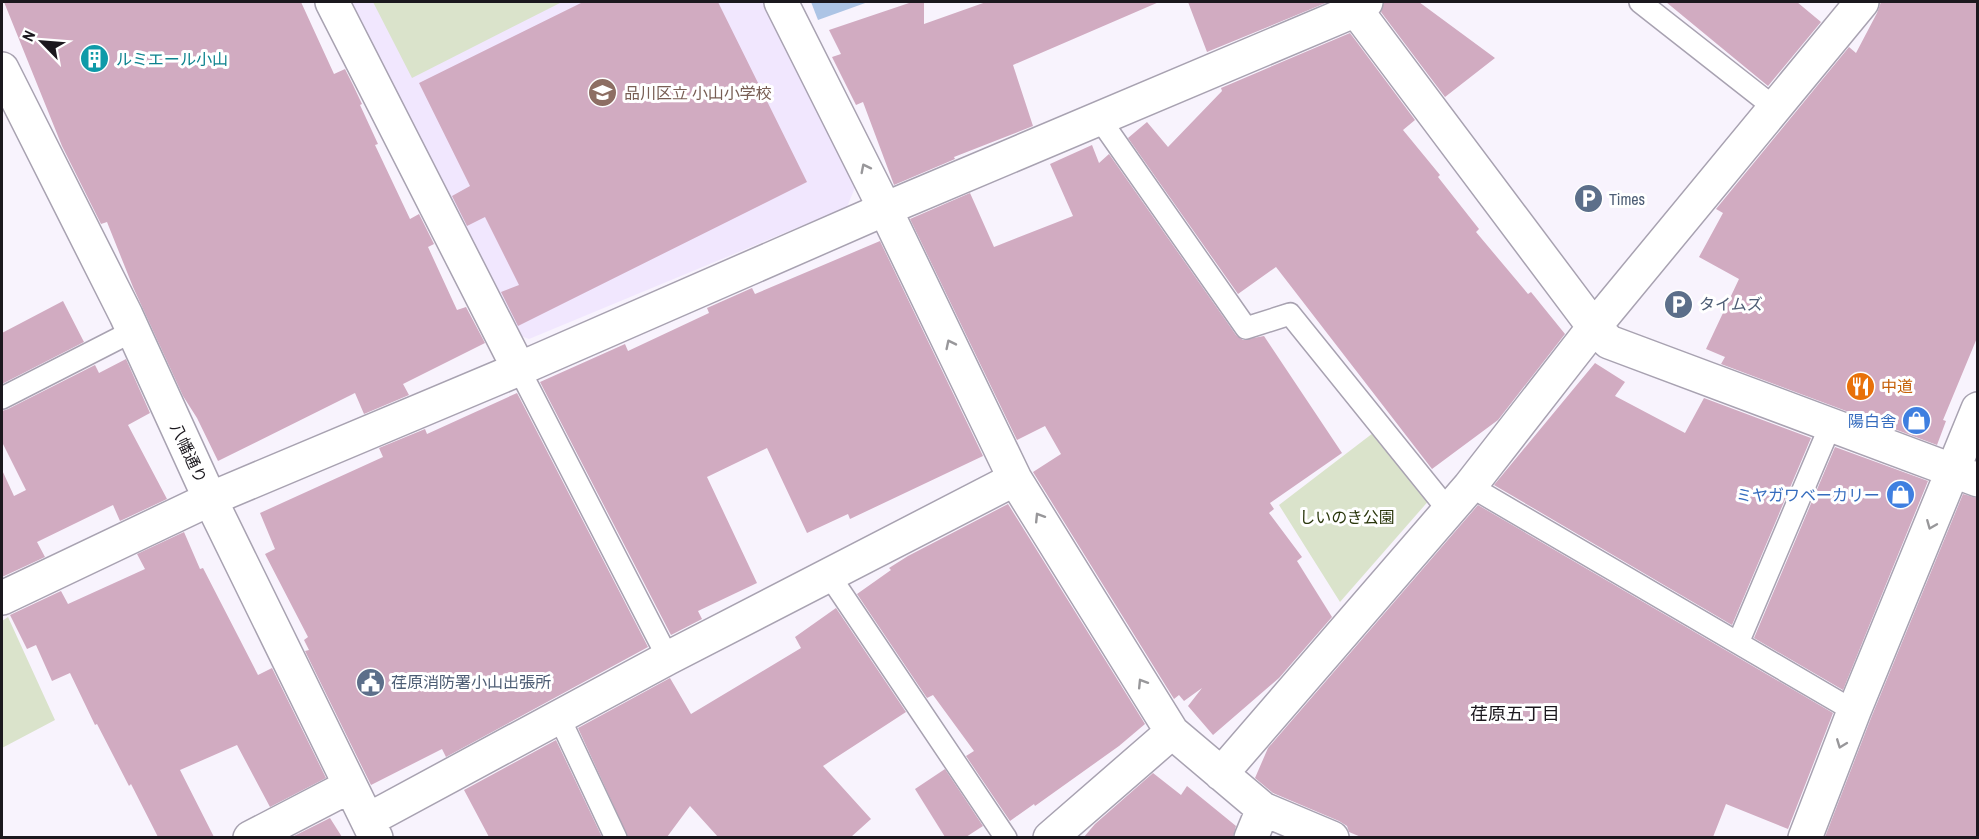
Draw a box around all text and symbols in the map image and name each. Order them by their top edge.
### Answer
north arrow [12,12,72,72]
text: N [16,27,40,45]
building icon: ルミエール小山 [79,43,111,75]
place label: ルミエール小山 [116,48,228,70]
school or university icon: 品川区立 小山小学校 [587,77,619,109]
place label: 品川区立 小山小学校 [624,82,772,104]
one-way arrow [860,164,872,175]
parking icon: Times [1572,183,1604,215]
place label: Times [1609,188,1645,210]
parking icon: タイムズ [1662,288,1694,320]
place label: タイムズ [1699,293,1763,315]
one-way arrow [945,339,957,350]
restaurant icon: 中道 [1844,370,1876,402]
place label: 中道 [1881,375,1913,397]
shop icon: 陽白舎 [1901,405,1933,437]
place label: 陽白舎 [1848,410,1896,432]
street label: 八幡通り [166,419,212,487]
shop icon: ミヤガワベーカリー [1885,479,1917,511]
place label: ミヤガワベーカリー [1736,484,1880,506]
park label: しいのき公園 [1299,506,1395,528]
one-way arrow [1034,513,1046,523]
one-way arrow [1926,519,1938,530]
public building icon: 荏原消防署小山出張所 [354,666,386,698]
place label: 荏原消防署小山出張所 [391,671,551,693]
one-way arrow [1137,679,1149,689]
district label: 荏原五丁目 [1470,701,1560,726]
one-way arrow [1836,739,1849,749]

